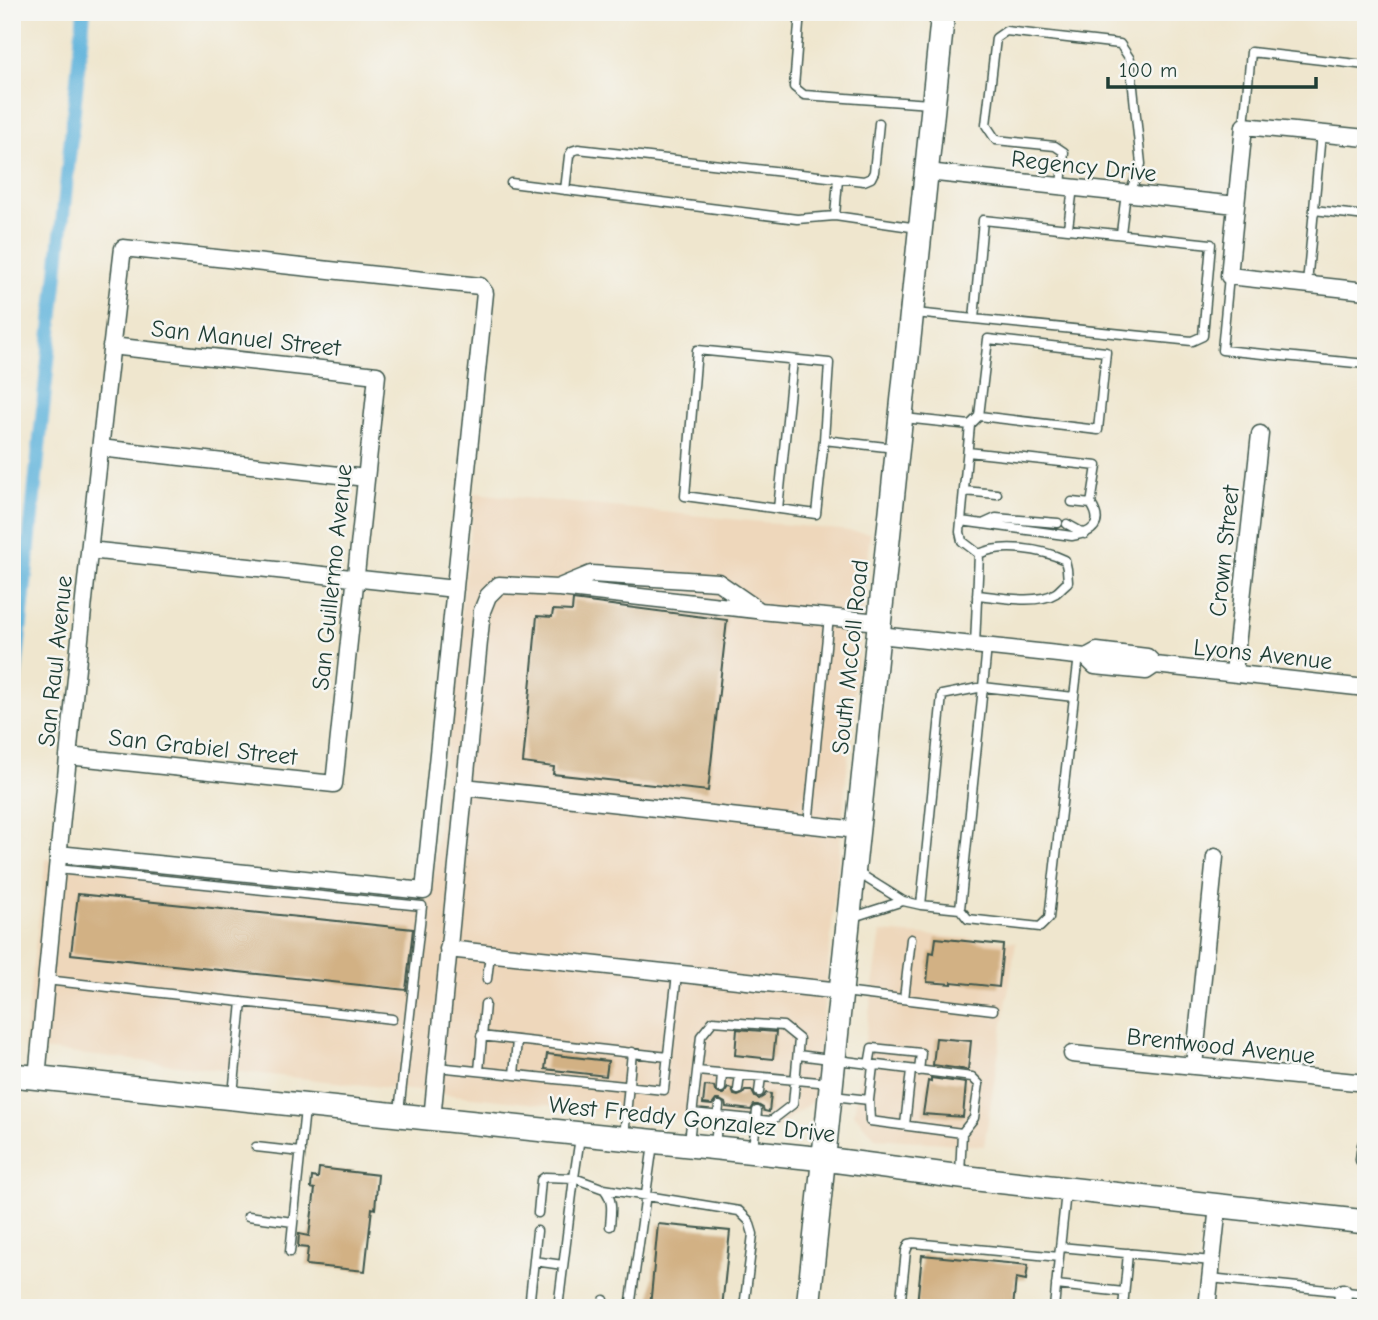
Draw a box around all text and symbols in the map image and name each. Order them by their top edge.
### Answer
scale bar [1108,46,1317,90]
text: 100 m [1119,58,1177,82]
street label: Regency Drive [1010,144,1158,188]
street label: San Manuel Street [150,314,343,362]
street label: San Guillermo Avenue [306,462,358,692]
street label: Crown Street [1203,483,1245,618]
street label: South McColl Road [826,558,874,756]
street label: San Raul Avenue [32,574,78,748]
street label: Lyons Avenue [1192,633,1334,675]
street label: San Grabiel Street [107,723,300,771]
street label: Brentwood Avenue [1125,1022,1317,1070]
street label: West Freddy Gonzalez Drive [547,1090,837,1148]

